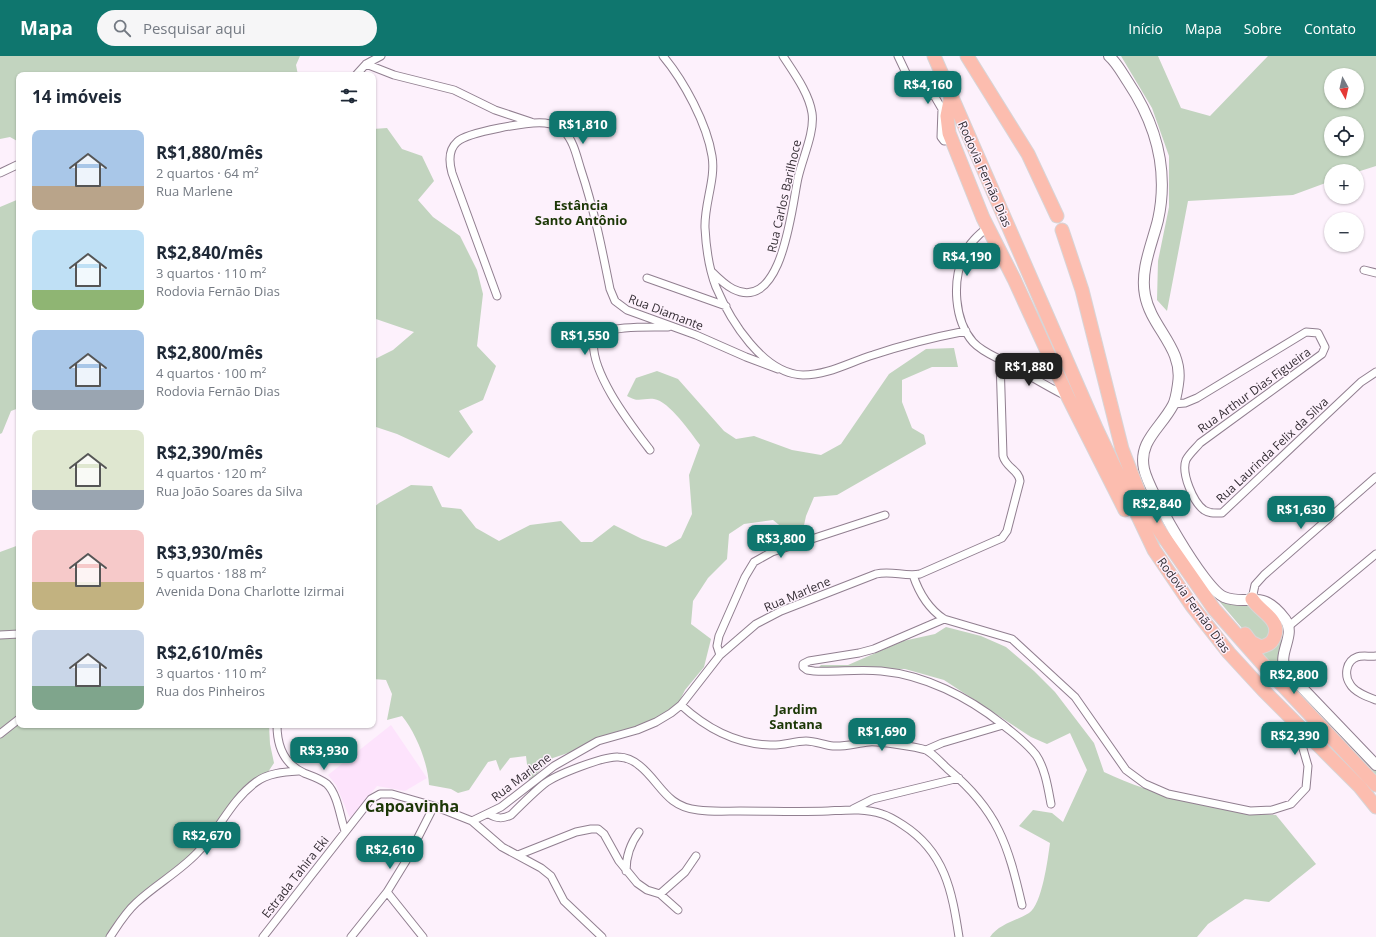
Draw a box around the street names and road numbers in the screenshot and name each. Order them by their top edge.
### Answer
street label: Rodovia Fernão Dias [954,118,1016,230]
street label: Rua Carlos Barilhoce [763,138,805,254]
street label: Rua Diamante [626,290,706,334]
street label: Rua Arthur Dias Figueira [1194,343,1314,437]
street label: Rua Laurinda Felix da Silva [1212,393,1332,507]
street label: Rodovia Fernão Dias [1154,554,1235,656]
street label: Rua Marlene [761,572,833,616]
street label: Rua Marlene [488,749,555,805]
street label: Estrada Tahira Eki [258,832,332,922]

